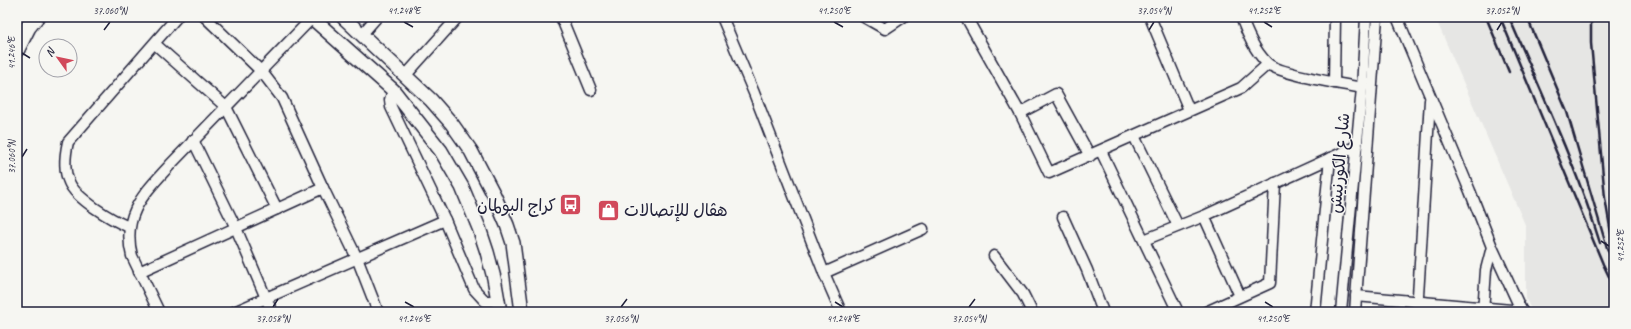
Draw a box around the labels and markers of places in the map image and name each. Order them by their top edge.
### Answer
bus stop icon: كراج البولمان [558,192,584,218]
place label: كراج البولمان [477,195,556,217]
shop icon: هڤال للإتصالات [596,197,622,223]
place label: هڤال للإتصالات [624,200,728,222]

